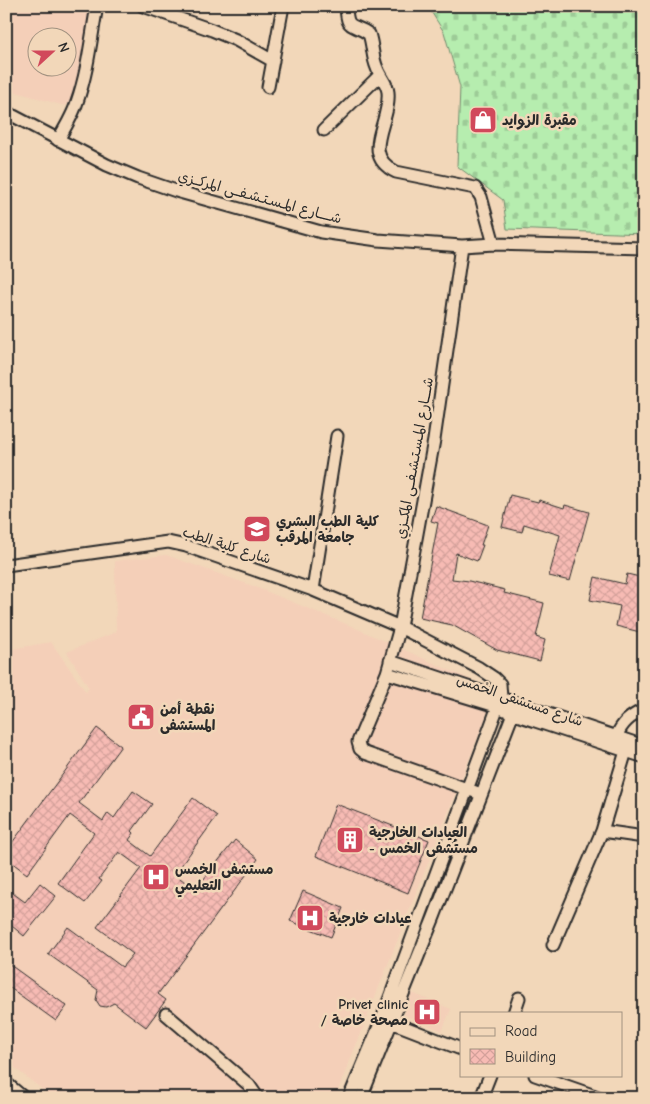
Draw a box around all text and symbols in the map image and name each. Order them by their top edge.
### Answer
north arrow [28,28,78,78]
text: N [54,40,73,55]
shop icon: مقبرة الزوايد [468,105,498,135]
place label: مقبرة الزوايد [502,112,577,130]
street label: شــــارع المـسـتـشـفــى المركــزي [176,167,344,229]
street label: شــــارع المـسـتـشـفــى المكــزي [392,376,439,541]
place label: كلية الطب البشري جامعة المرقب [276,513,380,546]
school or university icon: كلية الطب البشري جامعة المرقب [242,514,272,544]
street label: شارع كلية الطب [180,523,273,569]
street label: شارع مستشفى الخمس [454,671,585,731]
place label: نقطة أمن المستشفى [160,700,216,734]
public building icon: نقطة أمن المستشفى [126,702,156,732]
place label: العيادات الخارجية - مستشفى الخمس [369,824,478,857]
building icon: العيادات الخارجية - مستشفى الخمس [335,825,365,855]
place label: مستشفى الخمس التعليمي [175,861,273,898]
hospital icon: مستشفى الخمس التعليمي [141,862,171,892]
hospital icon: عيادات خارجية [295,903,325,933]
place label: عيادات خارجية [329,910,412,927]
place label: Privet clinic / مصحة خاصة [321,996,408,1029]
hospital icon: Privet clinic / مصحة خاصة [412,997,442,1027]
legend [460,1012,622,1076]
text: Road [505,1022,537,1040]
text: Building [505,1048,556,1066]

